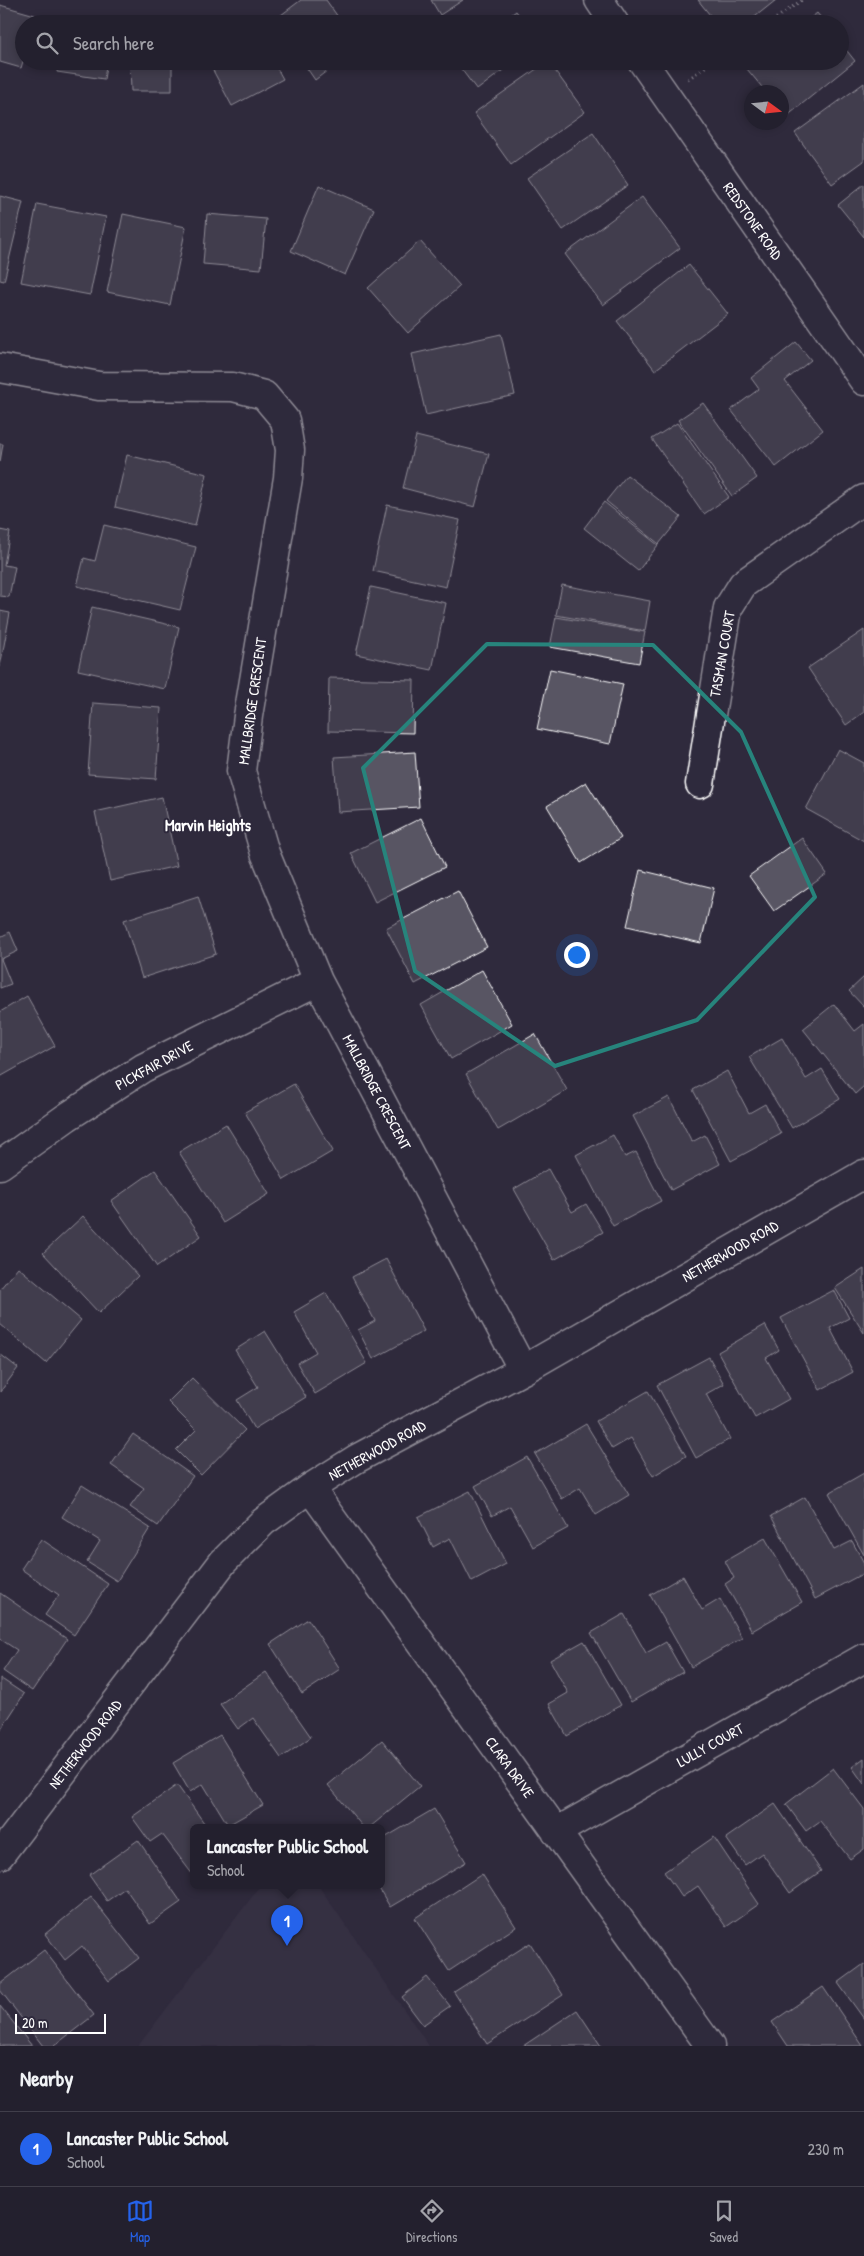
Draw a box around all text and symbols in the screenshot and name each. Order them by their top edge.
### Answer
search box [15,15,849,70]
icon: search [33,29,61,57]
text: Search here [73,30,154,56]
north arrow [744,85,789,130]
street label: REDSTONE ROAD [718,178,788,265]
street label: TASMAN COURT [704,608,740,699]
street label: MALLBRIDGE CRESCENT [233,635,271,766]
district label: Marvin Heights [165,814,252,837]
your location [564,942,590,968]
street label: MALLBRIDGE CRESCENT [338,1030,417,1154]
street label: PICKFAIR DRIVE [111,1035,197,1095]
street label: NETHERWOOD ROAD [678,1214,783,1287]
street label: NETHERWOOD ROAD [325,1414,430,1485]
street label: NETHERWOOD ROAD [43,1694,127,1793]
street label: LULLY COURT [673,1717,748,1772]
street label: CLARA DRIVE [481,1732,540,1802]
popup [190,1824,385,1889]
text: Lancaster Public School [207,1833,368,1859]
text: School [207,1859,244,1881]
pin: 1 [271,1905,303,1946]
scale bar [15,2011,106,2034]
text: 20 m [22,2013,48,2032]
text: Nearby [20,2064,73,2093]
text: Lancaster Public School [67,2125,228,2151]
text: 1 [33,2138,39,2160]
text: 230 m [808,2138,844,2160]
text: School [67,2151,104,2173]
tab: Map [126,2197,154,2246]
tab: Directions [406,2197,457,2246]
tab: Saved [709,2197,738,2246]

